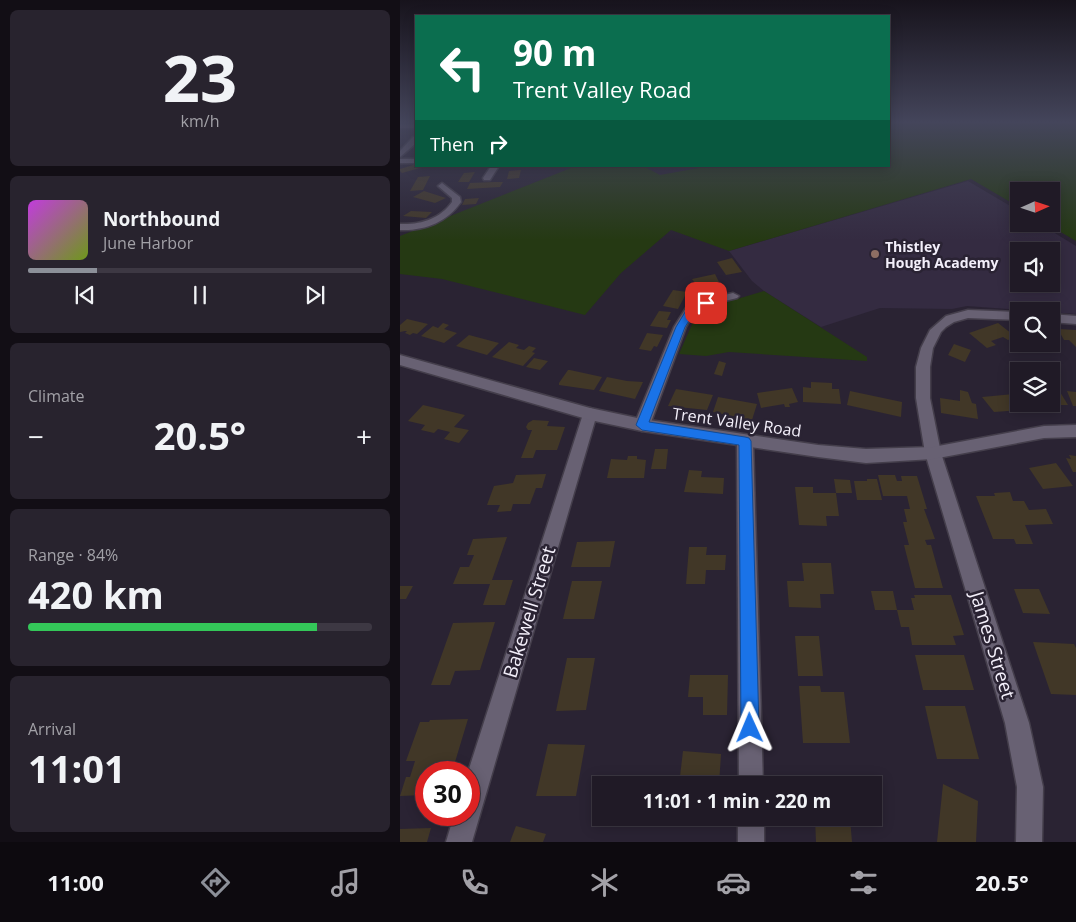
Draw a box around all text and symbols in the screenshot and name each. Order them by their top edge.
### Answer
text: 90 m [513,29,596,76]
text: 23 [163,33,237,121]
icon: left [430,35,495,100]
text: Trent Valley Road [513,74,692,104]
text: km/h [181,110,219,132]
icon: right [484,130,512,158]
text: Then [430,131,474,157]
north arrow [1010,182,1060,232]
map controls [1010,182,1060,412]
text: Northbound [103,206,220,232]
text: June Harbor [103,232,193,254]
place label: Thistley Hough Academy [885,237,999,272]
button: sound [1010,242,1060,292]
marker: Thistley Hough Academy [869,248,881,260]
icon: previous [71,281,99,309]
icon: pause [186,281,214,309]
icon: next [301,281,329,309]
pin [685,282,727,324]
icon: arrive [692,289,720,317]
button: search [1010,302,1060,352]
button: layers [1010,362,1060,412]
text: Climate [28,385,85,407]
street label: Trent Valley Road [671,402,803,442]
text: 20.5° [154,409,246,461]
text: − [28,417,44,455]
text: + [356,417,372,455]
street label: Bakewell Street [497,543,561,681]
text: Range · 84% [28,544,118,566]
text: 420 km [28,568,164,620]
street label: James Street [964,586,1022,702]
position arrow [723,701,775,753]
text: Arrival [28,718,76,740]
text: 11:01 [28,742,126,794]
speed limit sign: 30 [415,761,480,826]
text: 11:01 · 1 min · 220 m [643,788,831,814]
icon: directions [198,865,233,900]
icon: music [328,865,363,900]
icon: phone [457,865,492,900]
icon: climate [587,865,622,900]
icon: car [716,865,751,900]
icon: filters [846,865,881,900]
text: 11:00 [47,867,104,897]
text: 20.5° [975,867,1029,897]

